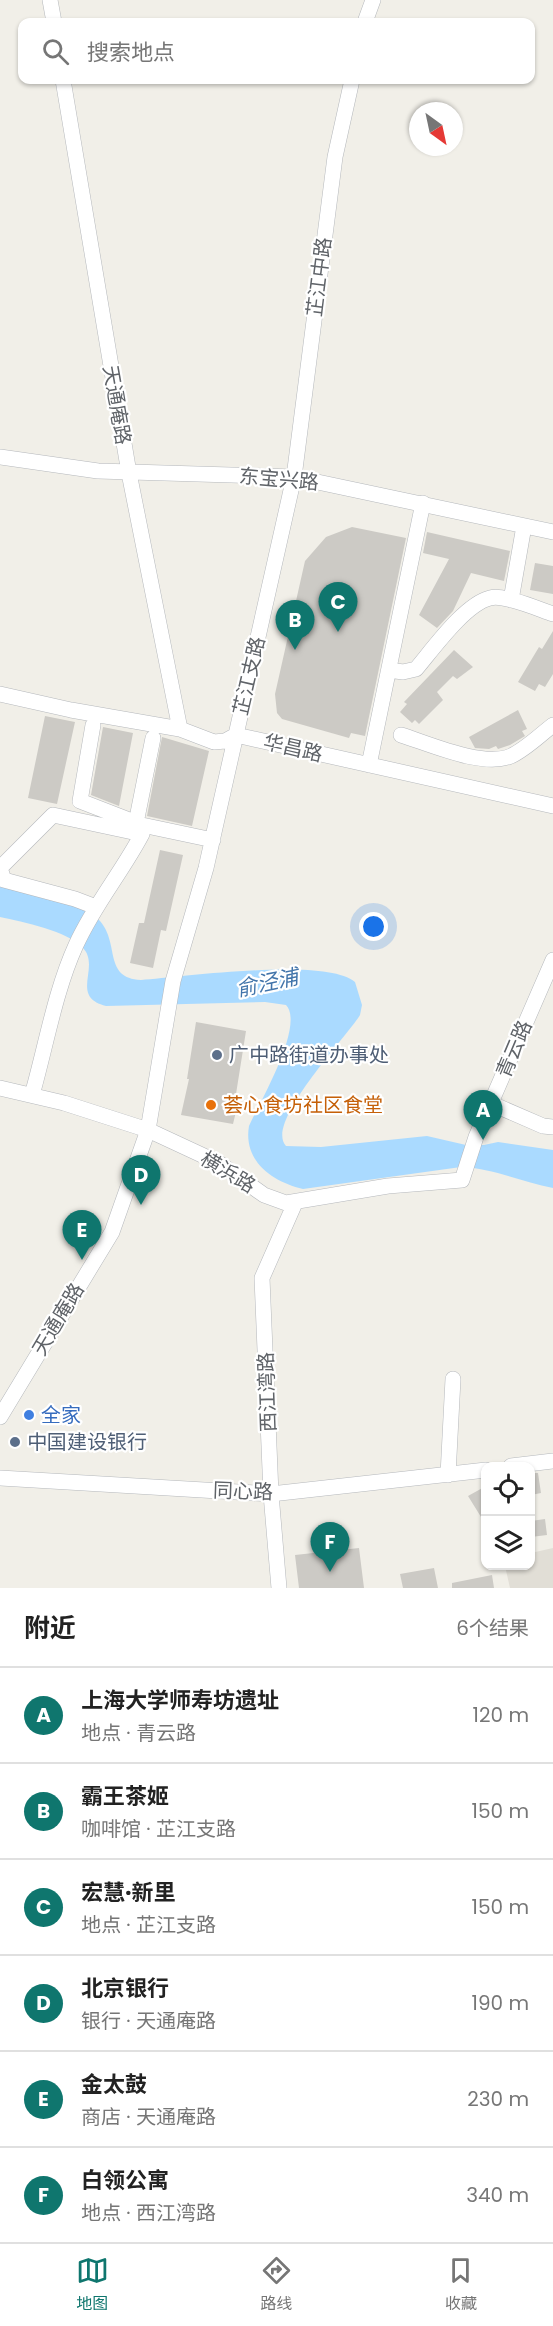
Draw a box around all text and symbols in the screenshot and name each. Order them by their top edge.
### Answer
search box [18,18,535,84]
icon: search [39,35,72,68]
text: 搜索地点 [87,37,175,68]
north arrow [409,102,463,156]
street label: 芷江中路 [300,236,338,318]
street label: 天通庵路 [96,363,138,447]
street label: 东宝兴路 [238,462,320,496]
pin: C [318,582,358,632]
pin: B [276,600,314,650]
street label: 芷江支路 [226,634,272,718]
street label: 华昌路 [261,728,325,768]
your location [359,912,388,941]
water label: 俞泾浦 [233,961,304,1003]
street label: 青云路 [489,1016,539,1082]
place label: 广中路街道办事处 [229,1041,389,1069]
marker: 广中路街道办事处 [210,1048,224,1062]
pin: A [464,1090,502,1140]
place label: 荟心食坊社区食堂 [223,1091,383,1119]
marker: 荟心食坊社区食堂 [204,1098,218,1112]
street label: 横浜路 [195,1145,261,1199]
pin: D [122,1156,160,1205]
pin: E [62,1210,101,1260]
street label: 天通庵路 [25,1278,91,1360]
street label: 西江湾路 [252,1352,282,1432]
place label: 全家 [41,1401,81,1429]
marker: 全家 [22,1408,36,1422]
place label: 中国建设银行 [27,1428,147,1456]
marker: 中国建设银行 [8,1435,22,1449]
map controls [481,1462,535,1570]
button: locate [481,1462,535,1516]
street label: 同心路 [213,1476,273,1506]
button: layers [481,1516,535,1570]
pin: F [310,1522,350,1572]
text: 附近 [24,1610,76,1646]
text: 6个结果 [456,1614,529,1642]
text: 上海大学师寿坊遗址 [81,1685,279,1716]
text: A [36,1701,51,1729]
text: 120 m [473,1701,529,1729]
text: 地点 · 青云路 [81,1719,196,1747]
text: 霸王茶姬 [81,1781,169,1812]
text: B [37,1797,50,1825]
text: 150 m [472,1797,529,1825]
text: 咖啡馆 · 芷江支路 [81,1815,236,1843]
text: 宏慧·新里 [81,1877,176,1908]
text: C [36,1893,51,1921]
text: 150 m [472,1893,529,1921]
text: 地点 · 芷江支路 [81,1911,216,1939]
text: 北京银行 [81,1973,169,2004]
text: D [36,1989,51,2017]
text: 190 m [472,1989,529,2017]
text: 银行 · 天通庵路 [81,2007,216,2035]
text: 金太鼓 [81,2069,147,2100]
text: E [38,2085,49,2113]
text: 230 m [467,2085,529,2113]
text: 商店 · 天通庵路 [81,2103,216,2131]
text: 白领公寓 [81,2165,169,2196]
text: F [38,2181,49,2209]
text: 340 m [466,2181,529,2209]
text: 地点 · 西江湾路 [81,2199,216,2227]
tab: 地图 [76,2254,109,2316]
tab: 路线 [260,2254,293,2316]
tab: 收藏 [444,2254,477,2316]

